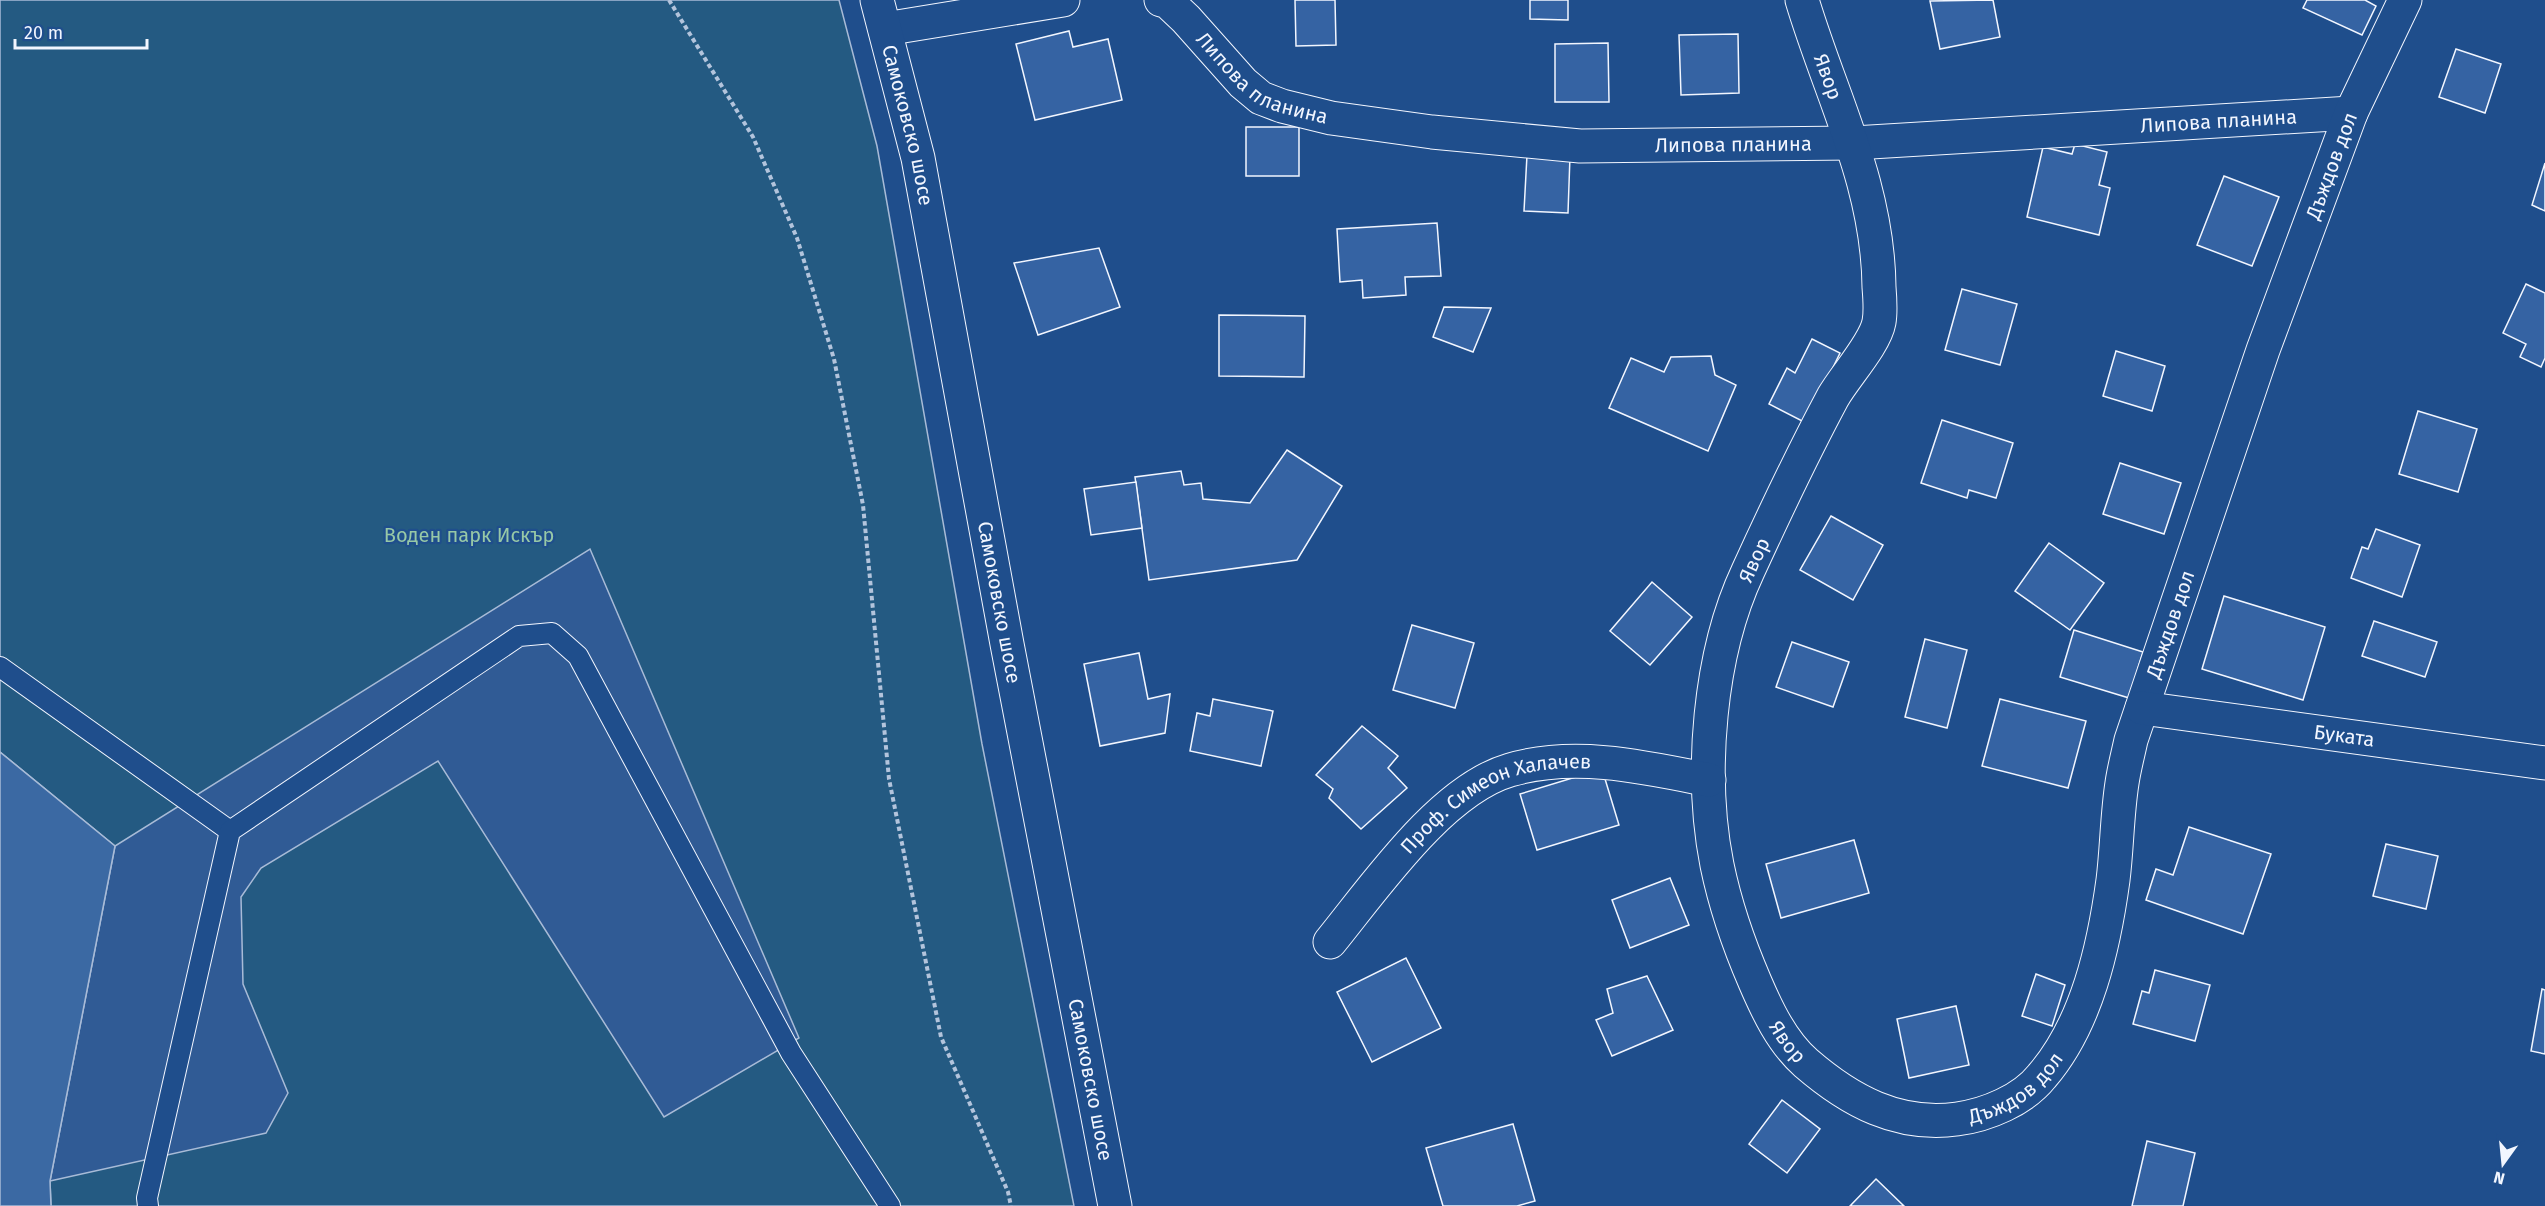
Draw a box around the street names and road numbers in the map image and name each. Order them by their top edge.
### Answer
street label: Липова планина [1191,27,1330,129]
street label: Самоковско шосе [877,42,938,207]
street label: Явор [1809,51,1847,103]
street label: Липова планина [2140,104,2298,138]
street label: Дъждов дол [2300,109,2362,223]
street label: Липова планина [1655,131,1812,157]
street label: Самоковско шосе [973,519,1026,686]
street label: Явор [1733,534,1775,586]
street label: Дъждов дол [2141,567,2200,682]
street label: Буката [2312,720,2376,752]
street label: Проф. Симеон Халачев [1395,749,1592,859]
street label: Самоковско шосе [1063,997,1118,1163]
street label: Явор [1764,1016,1811,1068]
street label: Дъждов дол [1965,1048,2068,1129]

